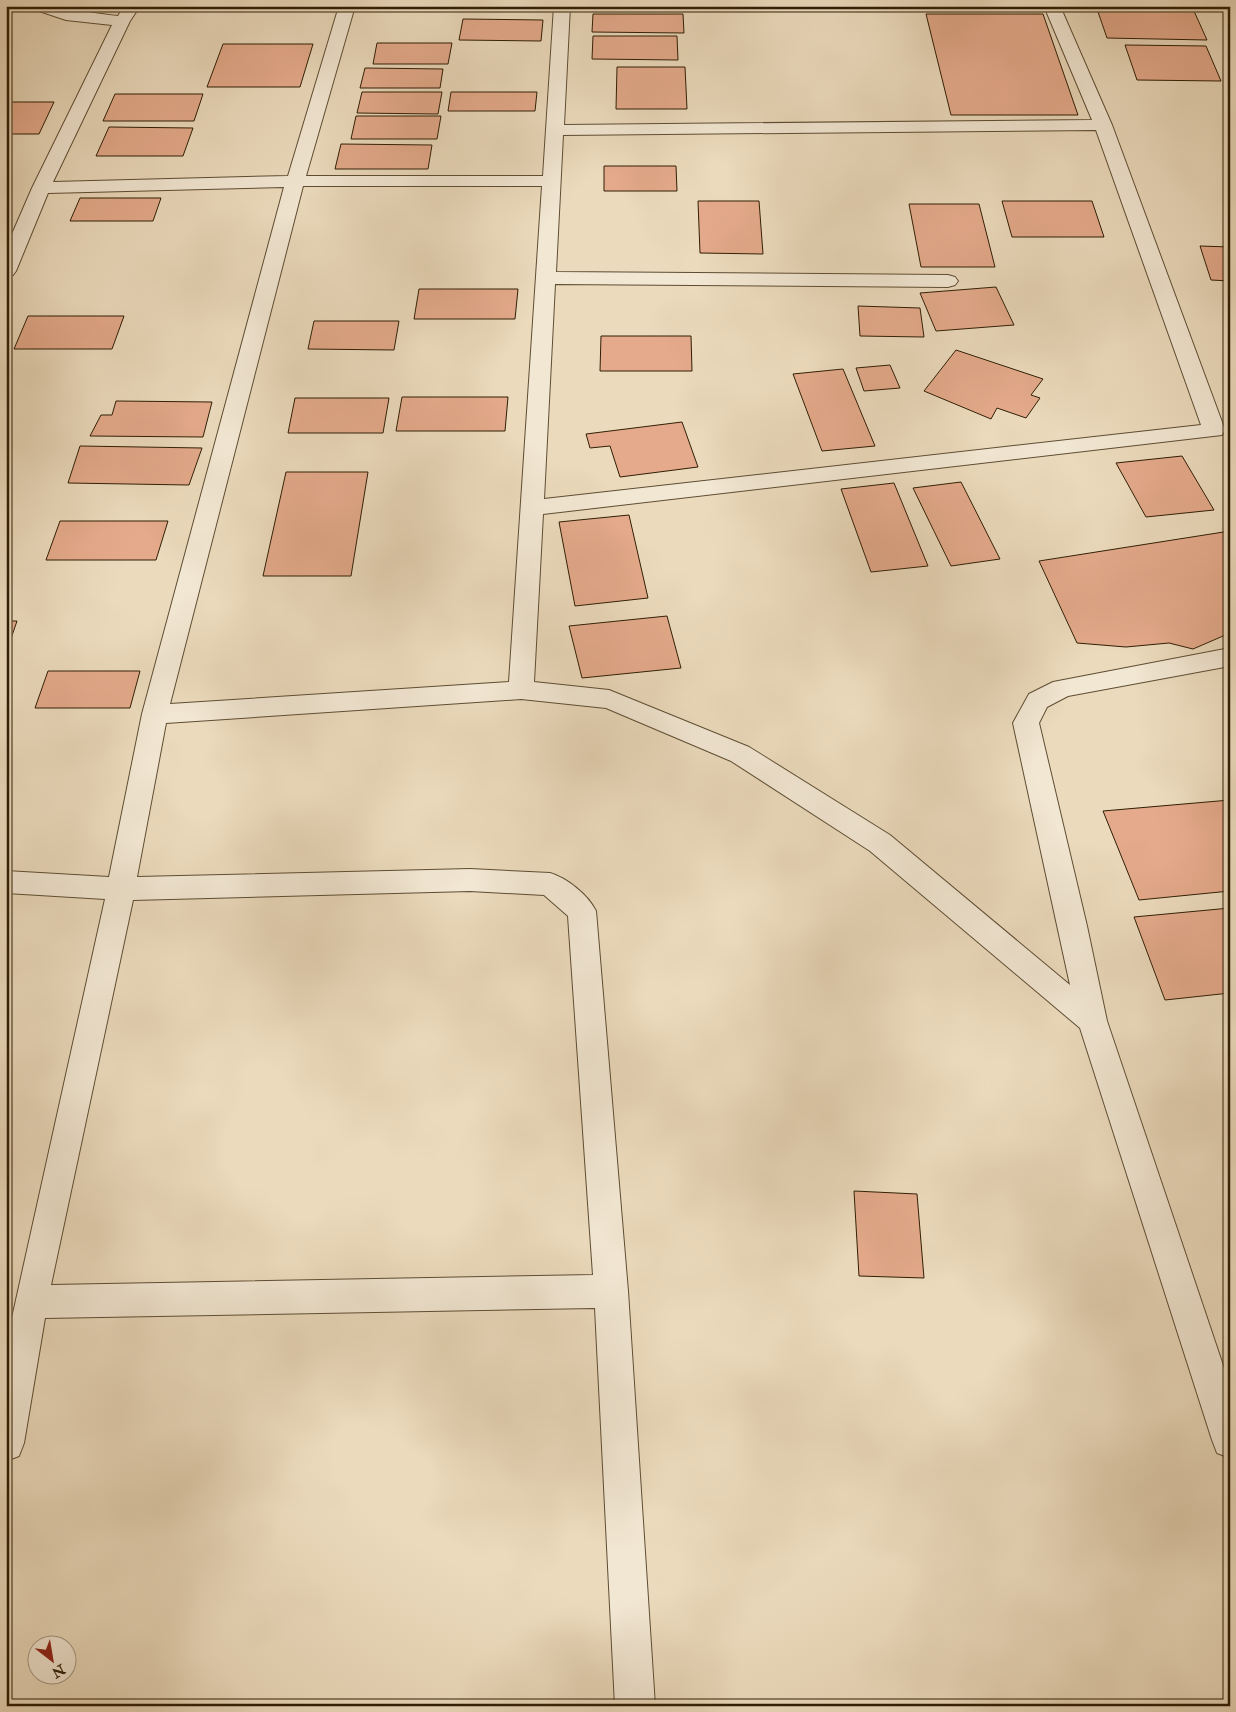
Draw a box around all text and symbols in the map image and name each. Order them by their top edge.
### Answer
north arrow [28,1634,78,1684]
text: N [48,1660,69,1681]

